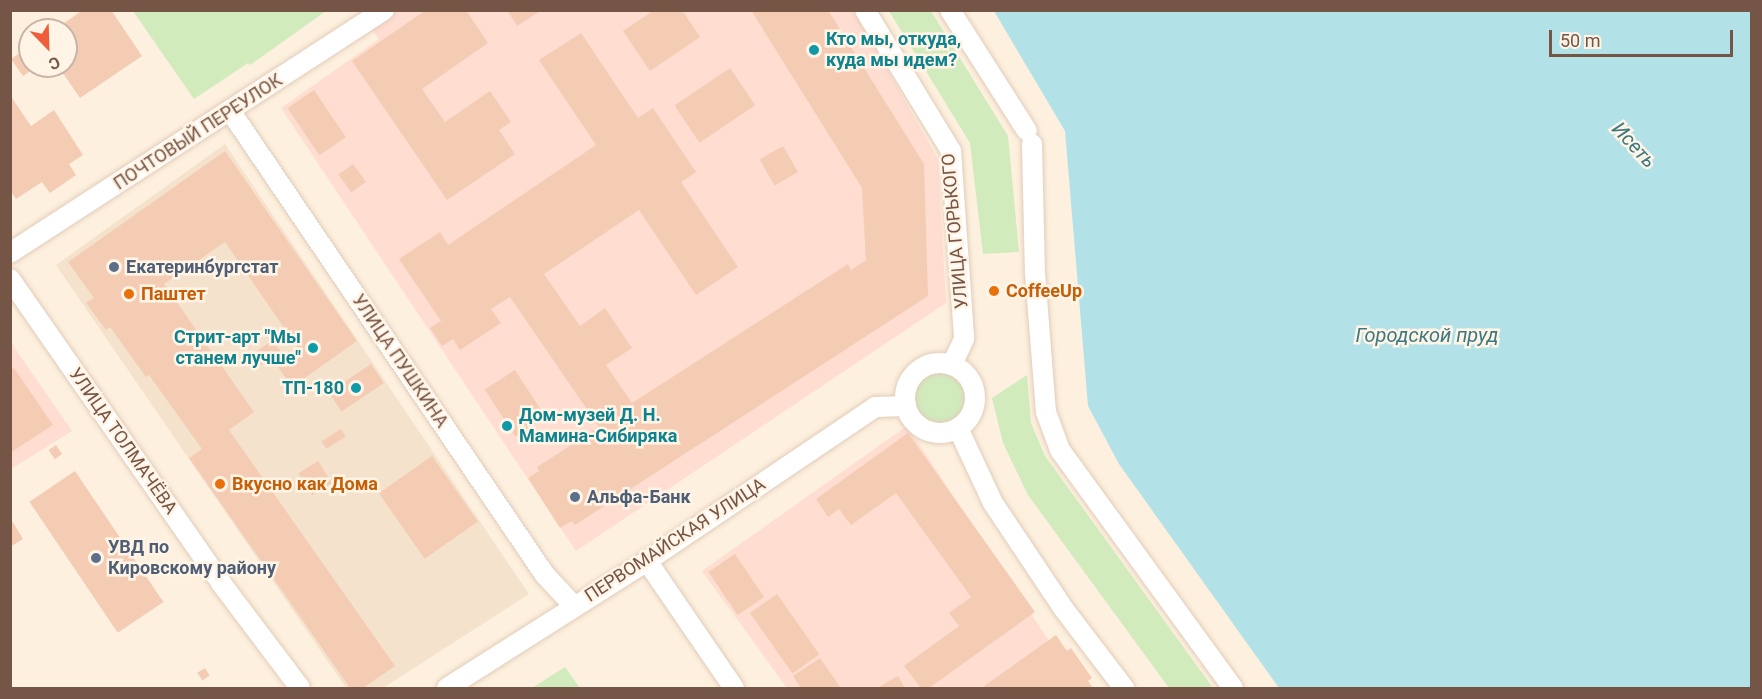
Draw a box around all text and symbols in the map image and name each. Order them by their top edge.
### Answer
north arrow [18,18,78,78]
scale bar [1552,18,1736,56]
place label: Кто мы, откуда, куда мы идем? [826,29,961,72]
text: 50 m [1560,30,1600,51]
marker: Кто мы, откуда, куда мы идем? [807,43,821,57]
text: С [46,52,63,74]
street label: ПОЧТОВЫЙ ПЕРЕУЛОК [110,69,286,195]
water label: Исеть [1607,117,1661,173]
street label: УЛИЦА ГОРЬКОГО [937,152,973,310]
place label: Екатеринбургстат [126,256,278,278]
marker: Екатеринбургстат [107,260,121,274]
place label: CoffeeUp [1006,280,1082,302]
place label: Паштет [141,283,206,305]
marker: CoffeeUp [987,284,1001,298]
marker: Паштет [122,287,136,301]
street label: УЛИЦА ПУШКИНА [347,290,453,432]
water label: Городской пруд [1356,323,1498,347]
place label: Стрит-арт "Мы станем лучше" [174,327,301,370]
marker: Стрит-арт "Мы станем лучше" [306,341,320,355]
street label: УЛИЦА ТОЛМАЧЁВА [64,364,182,518]
place label: ТП-180 [282,377,344,399]
marker: ТП-180 [349,381,363,395]
place label: Дом-музей Д. Н. Мамина-Сибиряка [519,405,677,448]
marker: Дом-музей Д. Н. Мамина-Сибиряка [500,419,514,433]
place label: Вкусно как Дома [232,473,378,495]
street label: ПЕРВОМАЙСКАЯ УЛИЦА [581,474,769,606]
marker: Вкусно как Дома [213,477,227,491]
place label: Альфа-Банк [587,486,691,508]
marker: Альфа-Банк [568,490,582,504]
place label: УВД по Кировскому району [108,537,276,580]
marker: УВД по Кировскому району [89,551,103,565]

